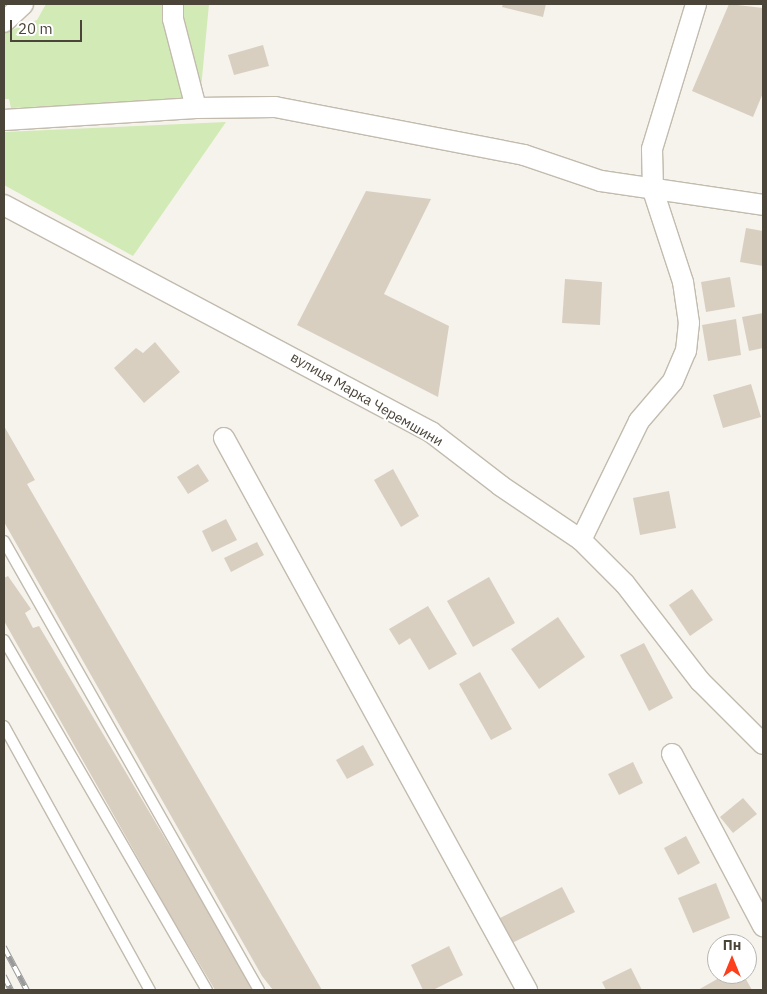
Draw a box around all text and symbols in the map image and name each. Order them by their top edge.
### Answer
scale bar [12,10,85,42]
text: 20 m [18,19,53,38]
street label: вулиця Марка Черемшини [288,348,446,450]
north arrow [707,934,757,984]
text: Пн [723,936,741,954]

